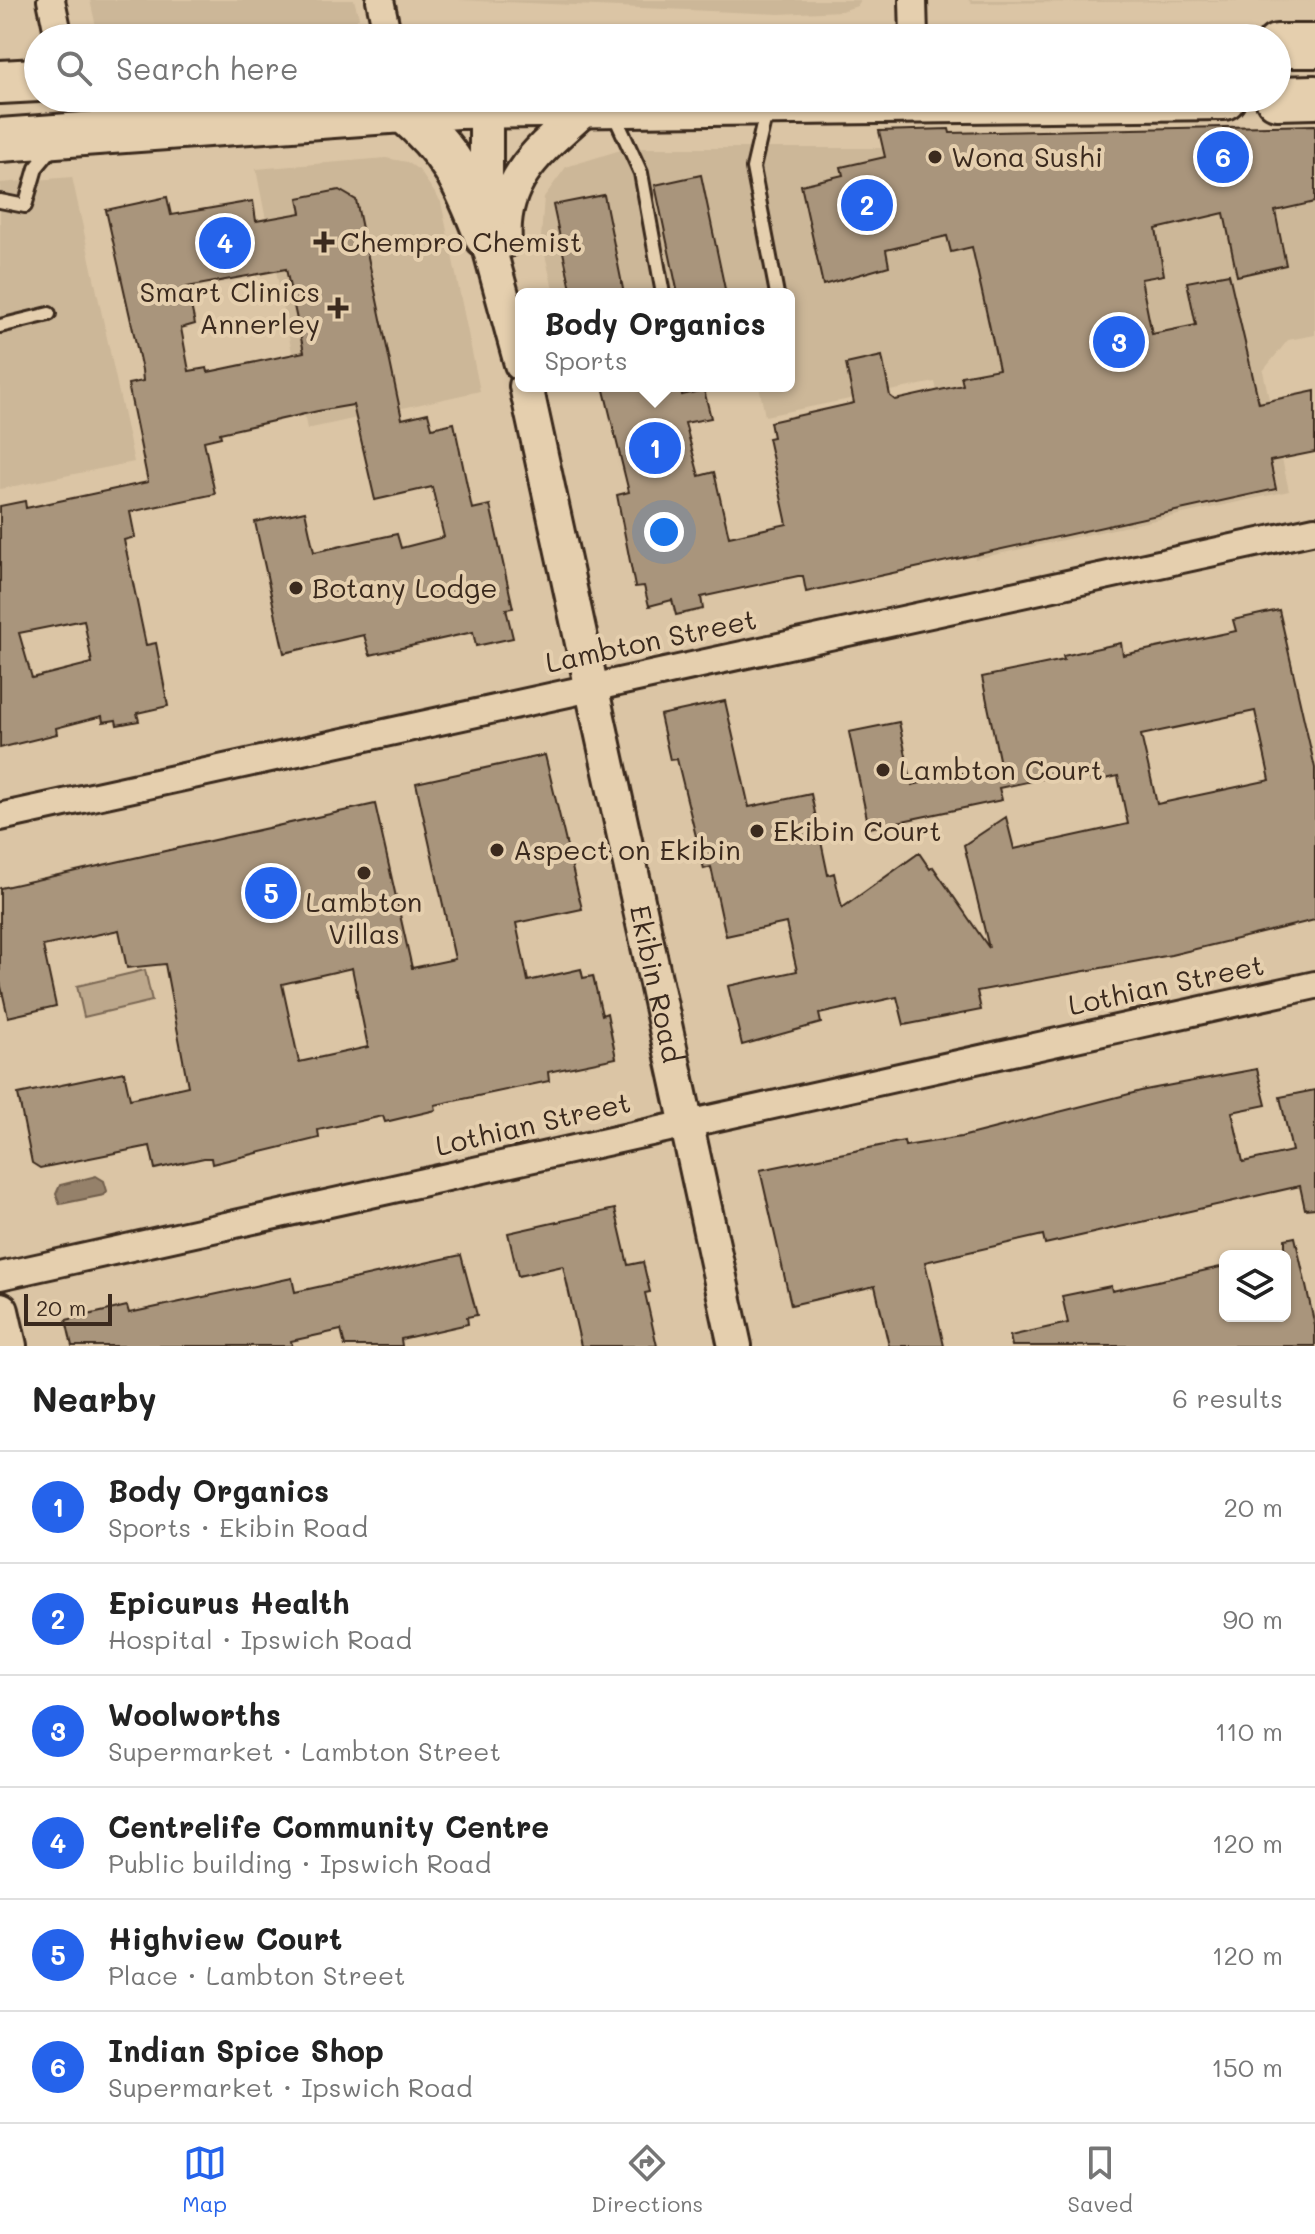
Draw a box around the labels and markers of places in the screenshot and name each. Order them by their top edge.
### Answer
pin: 6 [1197,127,1249,187]
place label: Wona Sushi [951,138,1103,174]
marker: Wona Sushi [926,148,944,166]
pin: 2 [841,175,893,235]
pin: 4 [199,213,251,273]
place label: Chempro Chemist [340,223,582,259]
marker: Chempro Chemist [315,233,333,251]
place label: Smart Clinics Annerley [139,273,320,341]
marker: Smart Clinics Annerley [327,297,349,319]
pin: 3 [1093,312,1145,372]
pin: 1 [629,418,681,478]
place label: Botany Lodge [312,569,498,605]
marker: Botany Lodge [287,579,305,597]
place label: Lambton Court [899,751,1103,787]
marker: Lambton Court [874,761,892,779]
place label: Ekibin Court [773,812,942,848]
marker: Ekibin Court [748,822,766,840]
place label: Aspect on Ekibin [513,831,741,867]
marker: Aspect on Ekibin [488,841,506,859]
pin: 5 [245,863,297,923]
marker: Lambton Villas [355,864,373,882]
place label: Lambton Villas [306,883,422,951]

